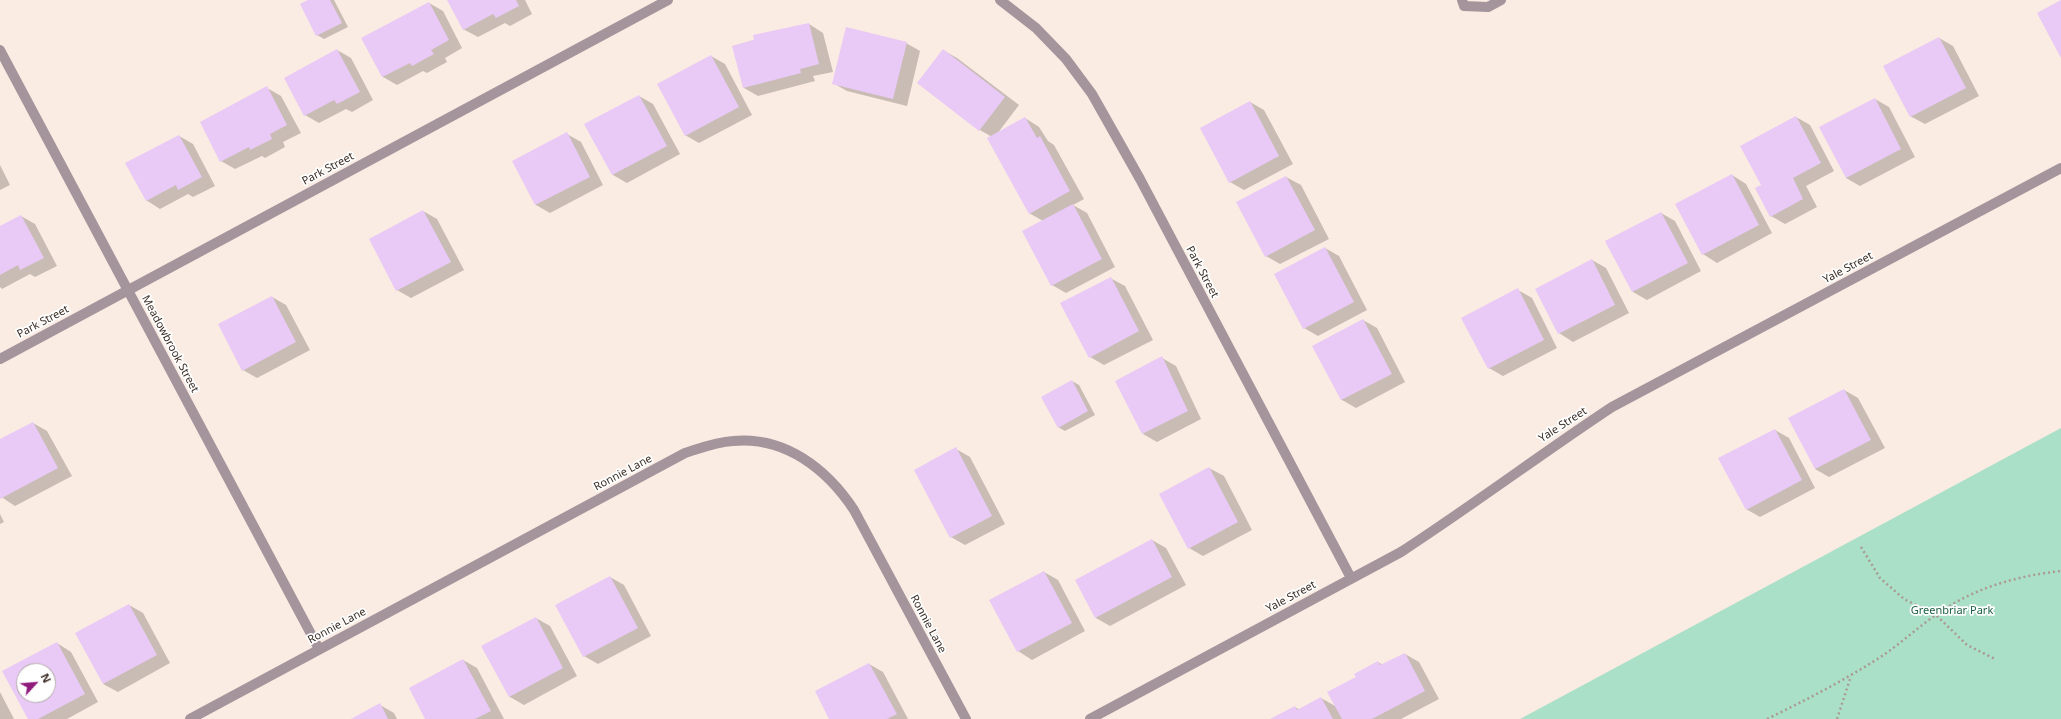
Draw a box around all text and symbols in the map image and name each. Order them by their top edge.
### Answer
street label: Park Street [300,150,356,188]
street label: Park Street [1183,244,1221,300]
street label: Yale Street [1821,249,1875,287]
street label: Meadowbrook Street [139,293,201,395]
street label: Park Street [15,303,71,341]
street label: Yale Street [1537,405,1589,445]
street label: Ronnie Lane [592,452,654,494]
street label: Yale Street [1264,578,1318,616]
street label: Ronnie Lane [907,593,949,655]
park label: Greenbriar Park [1911,604,1993,618]
street label: Ronnie Lane [306,605,368,647]
north arrow [16,663,56,703]
text: N [38,671,55,685]

